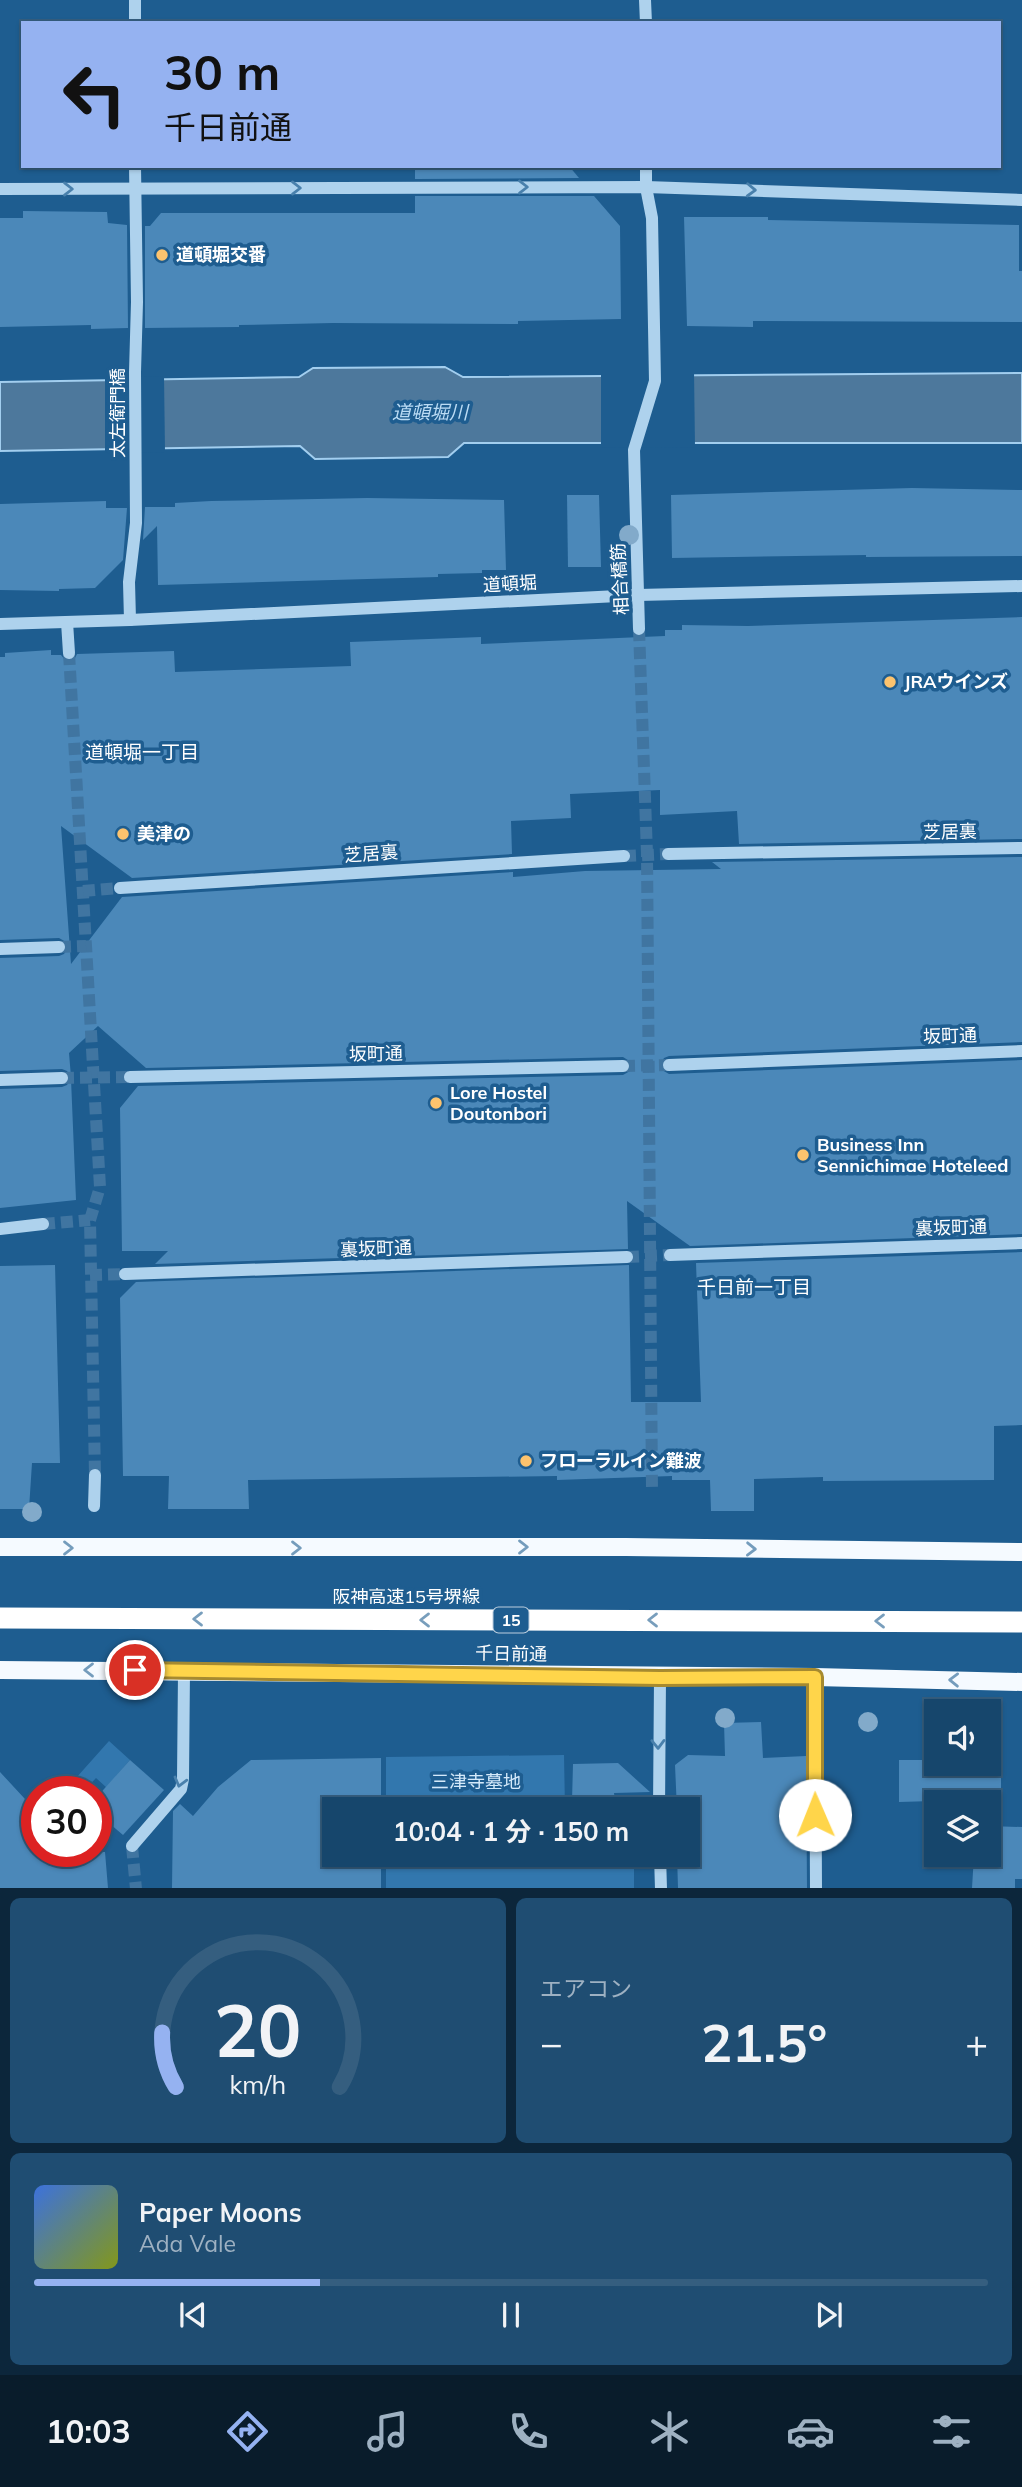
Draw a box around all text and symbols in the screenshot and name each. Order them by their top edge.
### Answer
text: 30 m [164,41,280,102]
icon: left [49,49,140,140]
text: 千日前通 [164,107,292,147]
one-way arrow [518,179,529,195]
one-way arrow [291,180,301,196]
one-way arrow [63,181,74,197]
one-way arrow [745,183,756,198]
place label: 道頓堀交番 [176,243,266,266]
marker: 道頓堀交番 [154,247,170,263]
street label: 太左衛門橋 [106,368,129,458]
water label: 道頓堀川 [392,400,470,424]
street label: 相合橋筋 [606,542,633,616]
street label: 道頓堀 [482,571,538,596]
place label: JRAウインズ [904,670,1008,693]
marker: JRAウインズ [882,674,898,690]
district label: 道頓堀一丁目 [85,740,199,764]
street label: 芝居裏 [923,820,977,843]
place label: 美津の [137,822,191,845]
marker: 美津の [115,826,131,842]
street label: 芝居裏 [343,840,399,867]
street label: 坂町通 [923,1023,977,1048]
street label: 坂町通 [349,1042,403,1065]
place label: Lore Hostel Doutonbori [450,1081,547,1125]
marker: Lore Hostel Doutonbori [428,1095,444,1111]
place label: Business Inn Sennichimae Hoteleed [817,1133,1008,1177]
marker: Business Inn Sennichimae Hoteleed [795,1147,811,1163]
street label: 裏坂町通 [915,1215,987,1240]
street label: 裏坂町通 [340,1236,412,1261]
district label: 千日前一丁目 [697,1275,811,1299]
place label: フローラルイン難波 [540,1449,702,1472]
marker: フローラルイン難波 [518,1453,534,1469]
one-way arrow [518,1539,529,1555]
one-way arrow [63,1540,74,1556]
one-way arrow [291,1540,301,1556]
one-way arrow [746,1541,756,1557]
street label: 阪神高速15号堺線 [332,1585,480,1608]
road number: 15 [494,1608,528,1632]
one-way arrow [192,1611,203,1627]
one-way arrow [420,1612,430,1628]
one-way arrow [647,1613,658,1628]
one-way arrow [875,1613,885,1629]
pin [105,1640,165,1700]
street label: 千日前通 [475,1641,547,1666]
icon: arrive [116,1651,154,1689]
one-way arrow [84,1662,94,1678]
one-way arrow [948,1673,959,1688]
map controls [924,1699,1001,1867]
button: sound [924,1699,1001,1776]
one-way arrow [651,1738,666,1749]
park label: 三津寺墓地 [431,1770,521,1793]
speed limit sign: 30 [21,1776,112,1867]
one-way arrow [174,1776,188,1788]
position arrow [778,1778,852,1852]
button: layers [924,1790,1001,1867]
text: 10:04 · 1 分 · 150 m [393,1815,629,1848]
text: エアコン [540,1974,632,2003]
text: 20 [214,1984,302,2075]
text: 21.5° [701,2010,827,2075]
text: − [540,2019,563,2067]
text: + [965,2019,988,2067]
text: km/h [230,2068,286,2099]
text: Paper Moons [139,2196,302,2229]
text: Ada Vale [139,2229,236,2258]
icon: previous [174,2296,212,2334]
icon: pause [492,2296,530,2334]
icon: next [810,2296,848,2334]
icon: directions [223,2407,272,2456]
icon: music [363,2407,412,2456]
icon: phone [504,2407,553,2456]
icon: climate [645,2407,694,2456]
icon: car [786,2407,835,2456]
icon: filters [927,2407,976,2456]
text: 10:03 [46,2411,131,2451]

